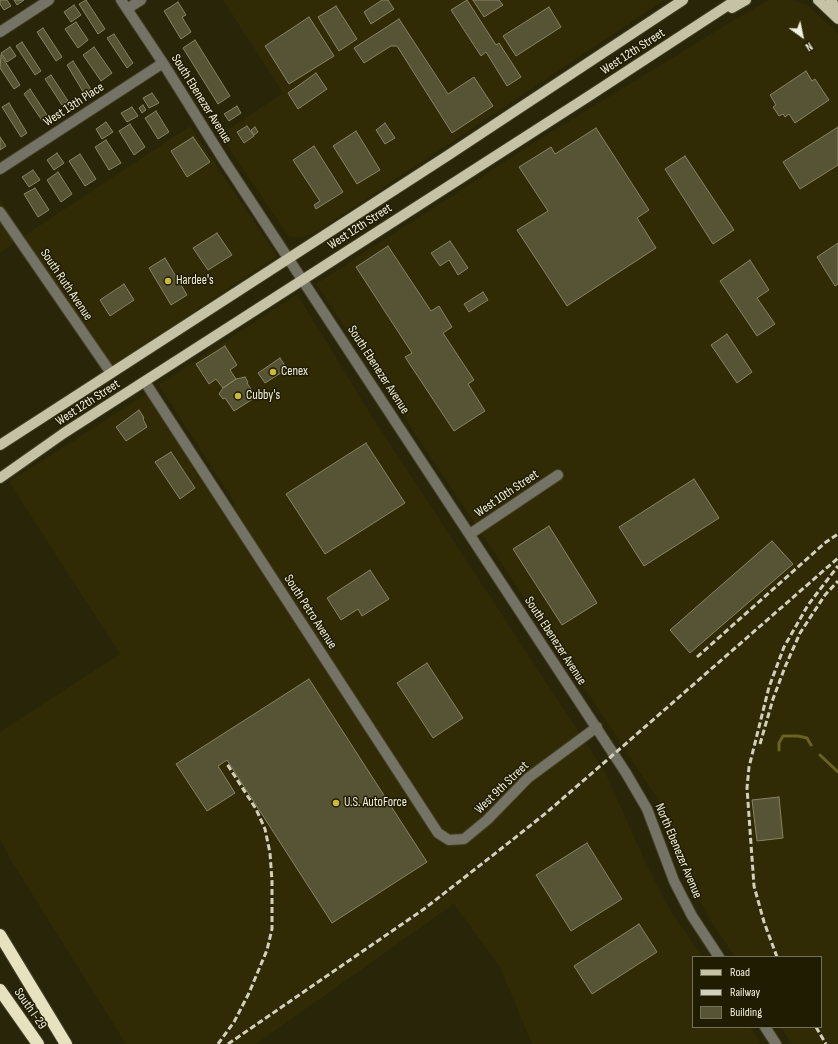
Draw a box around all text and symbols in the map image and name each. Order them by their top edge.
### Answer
north arrow [782,16,822,56]
street label: West 12th Street [598,26,668,78]
text: N [803,39,815,54]
street label: South Ebenezer Avenue [167,52,235,146]
street label: West 13th Place [41,80,107,130]
street label: West 12th Street [325,201,395,253]
street label: South Ruth Avenue [36,246,96,324]
place label: Hardee's [176,273,214,289]
marker: Hardee's [163,276,173,286]
street label: South Ebenezer Avenue [344,323,412,417]
place label: Cenex [281,364,308,380]
marker: Cenex [268,367,278,377]
street label: West 12th Street [53,377,123,429]
place label: Cubby's [246,388,280,404]
marker: Cubby's [233,391,243,401]
street label: West 10th Street [472,467,542,521]
street label: South Petro Avenue [280,572,340,652]
street label: South Ebenezer Avenue [521,594,589,688]
street label: West 9th Street [472,758,532,818]
place label: U.S. AutoForce [344,795,407,811]
marker: U.S. AutoForce [331,798,341,808]
street label: North Ebenezer Avenue [651,801,705,901]
legend [692,956,822,1028]
text: Road [730,965,750,980]
street label: South I-29 [10,985,50,1033]
text: Railway [730,985,760,1000]
text: Building [730,1005,762,1020]

